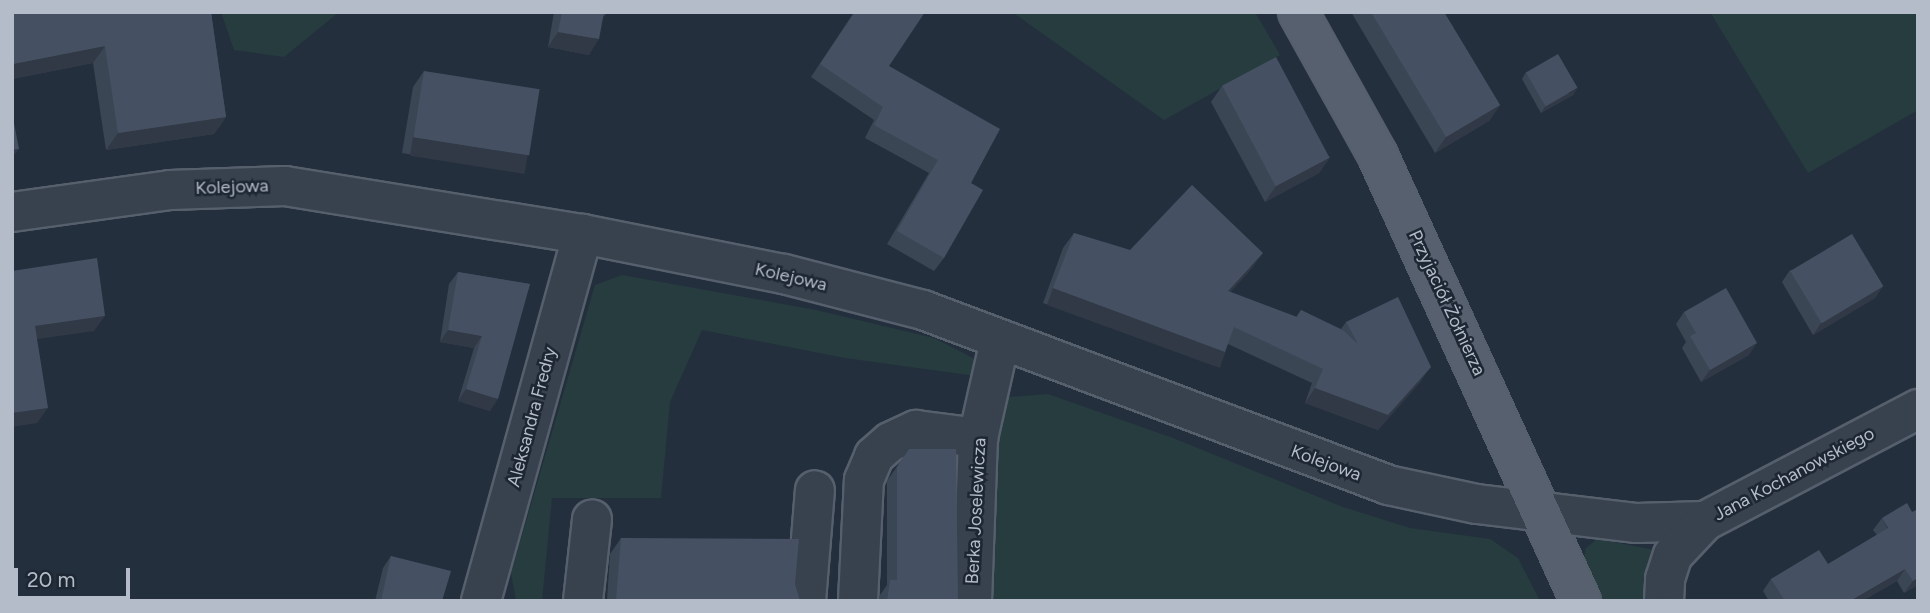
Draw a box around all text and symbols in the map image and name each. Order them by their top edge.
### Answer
street label: Kolejowa [195,175,269,199]
street label: Przyjaciół Żołnierza [1404,227,1490,379]
street label: Kolejowa [753,258,829,296]
street label: Aleksandra Fredry [503,345,561,489]
street label: Jana Kochanowskiego [1710,422,1878,526]
street label: Berka Joselewicza [961,437,991,585]
street label: Kolejowa [1288,440,1364,486]
scale bar [18,554,133,598]
text: 20 m [27,567,75,592]

